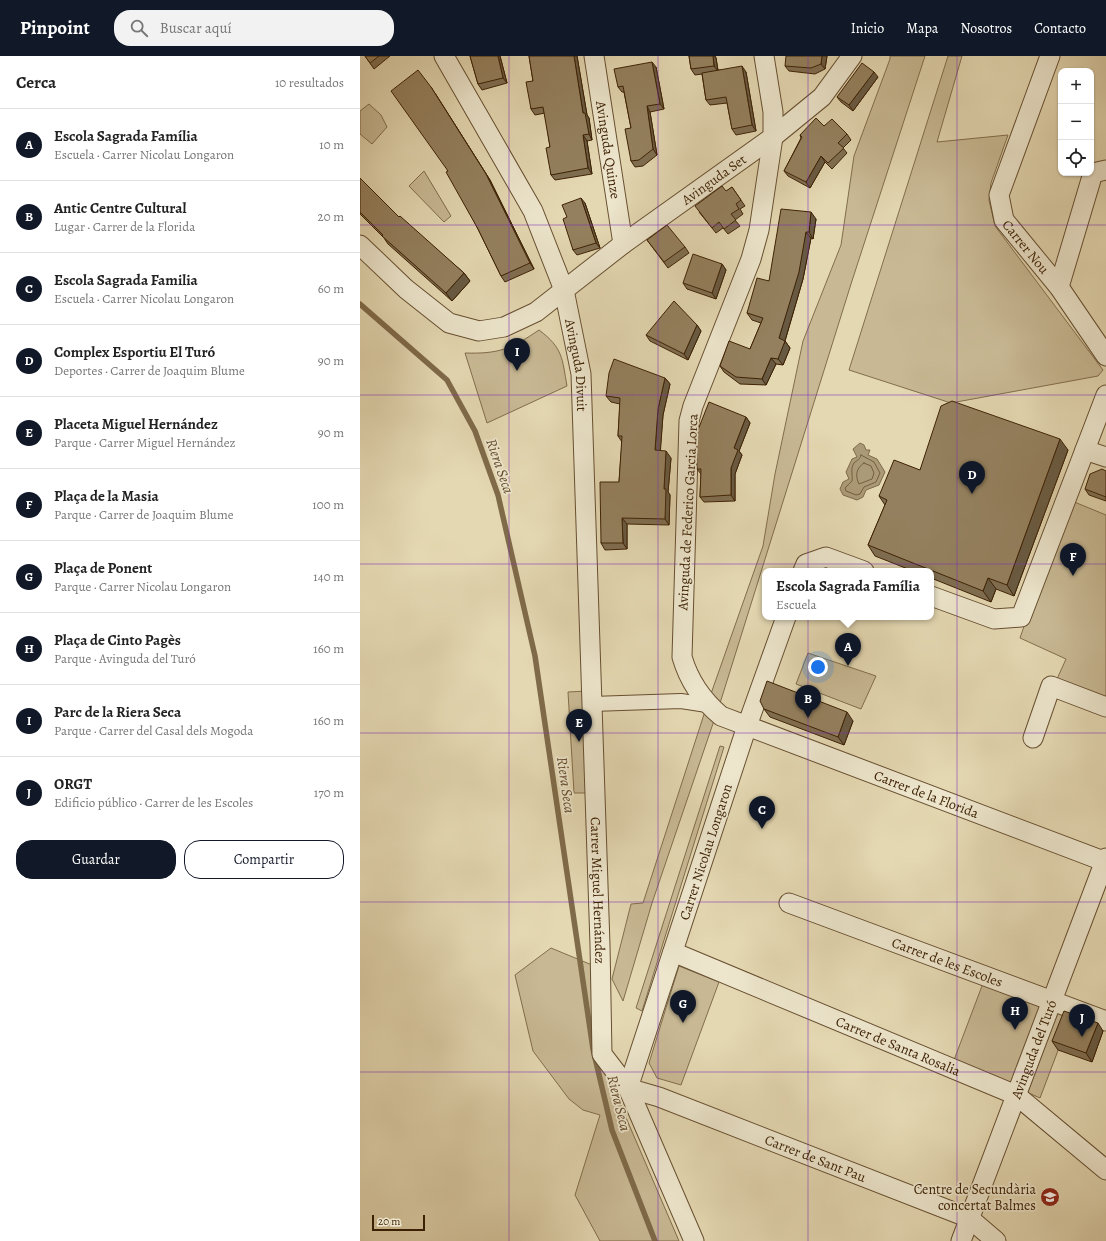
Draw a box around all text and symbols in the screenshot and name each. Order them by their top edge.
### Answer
search box [114,10,394,46]
text: Pinpoint [20,15,90,41]
icon: search [128,17,150,39]
text: Buscar aquí [160,18,232,38]
text: Inicio [851,19,884,38]
text: Mapa [906,19,938,38]
text: Nosotros [960,19,1012,38]
text: Contacto [1034,19,1086,38]
map controls [1058,68,1094,176]
button: + [1058,68,1094,104]
text: Cerca [16,71,56,94]
text: 10 resultados [275,74,344,91]
street label: Avinguda Quinze [591,99,625,200]
button: − [1058,104,1094,140]
text: Escola Sagrada Família [54,126,198,146]
text: A [25,136,33,153]
text: 10 m [319,136,344,153]
button: locate [1058,140,1094,176]
text: Escuela · Carrer Nicolau Longaron [54,146,234,163]
street label: Avinguda Set [677,150,750,209]
text: Antic Centre Cultural [54,198,187,218]
text: B [25,208,33,225]
text: 20 m [318,208,344,225]
street label: Carrer Nou [998,216,1054,278]
text: Lugar · Carrer de la Florida [54,218,195,235]
text: Escola Sagrada Familia [54,270,198,290]
text: C [25,280,33,297]
text: 60 m [318,280,344,297]
text: Escuela · Carrer Nicolau Longaron [54,290,234,307]
street label: Avinguda Divuit [560,316,592,412]
pin: I [504,338,530,371]
text: Complex Esportiu El Turó [54,342,215,362]
text: D [24,352,34,369]
text: 90 m [318,352,344,369]
text: Deportes · Carrer de Joaquim Blume [54,362,245,379]
street label: Avinguda de Federico Garcia Lorca [673,413,703,612]
text: Placeta Miguel Hernández [54,414,218,434]
text: E [25,424,33,441]
text: 90 m [318,424,344,441]
text: Parque · Carrer Miguel Hernández [54,434,236,451]
water label: Riera Seca [481,436,519,496]
pin: D [959,461,985,494]
text: Plaça de la Masia [54,486,159,506]
text: F [26,496,32,513]
text: 100 m [312,496,344,513]
text: Parque · Carrer de Joaquim Blume [54,506,234,523]
pin: F [1060,543,1086,576]
text: Plaça de Ponent [54,558,152,578]
text: G [25,568,33,585]
text: 140 m [313,568,344,585]
popup [762,568,934,620]
text: Escola Sagrada Família [776,576,920,596]
text: Parque · Carrer Nicolau Longaron [54,578,231,595]
text: Escuela [776,596,817,613]
text: Plaça de Cinto Pagès [54,630,181,650]
pin: A [835,633,861,666]
text: H [24,640,34,657]
text: 160 m [313,640,344,657]
text: Parque · Avinguda del Turó [54,650,196,667]
your location [808,657,828,677]
pin: B [795,685,821,718]
text: Parc de la Riera Seca [54,702,181,722]
pin: E [566,709,592,742]
text: I [27,712,31,729]
text: 160 m [313,712,344,729]
text: Parque · Carrer del Casal dels Mogoda [54,722,253,739]
water label: Riera Seca [552,755,580,815]
street label: Carrer de la Florida [871,765,982,823]
text: ORGT [54,774,92,794]
street label: Carrer Nicolau Longaron [675,781,737,923]
text: J [27,784,31,801]
text: 170 m [314,784,344,801]
text: Edificio público · Carrer de les Escoles [54,794,253,811]
pin: C [749,796,775,829]
street label: Carrer Miguel Hernández [586,817,610,964]
button: Guardar [16,840,176,879]
button: Compartir [184,840,344,879]
street label: Carrer de les Escoles [889,933,1006,991]
pin: G [670,990,696,1023]
pin: H [1002,997,1028,1030]
street label: Avinguda del Turó [1006,997,1061,1102]
pin: J [1069,1004,1095,1037]
street label: Carrer de Santa Rosalia [833,1011,964,1081]
water label: Riera Seca [602,1073,636,1133]
street label: Carrer de Sant Pau [762,1130,869,1187]
place label: Centre de Secundària concertat Balmes [914,1180,1036,1215]
school or university icon: Centre de Secundària concertat Balmes [1039,1186,1061,1208]
scale bar [372,1213,425,1232]
text: 20 m [378,1214,400,1229]

